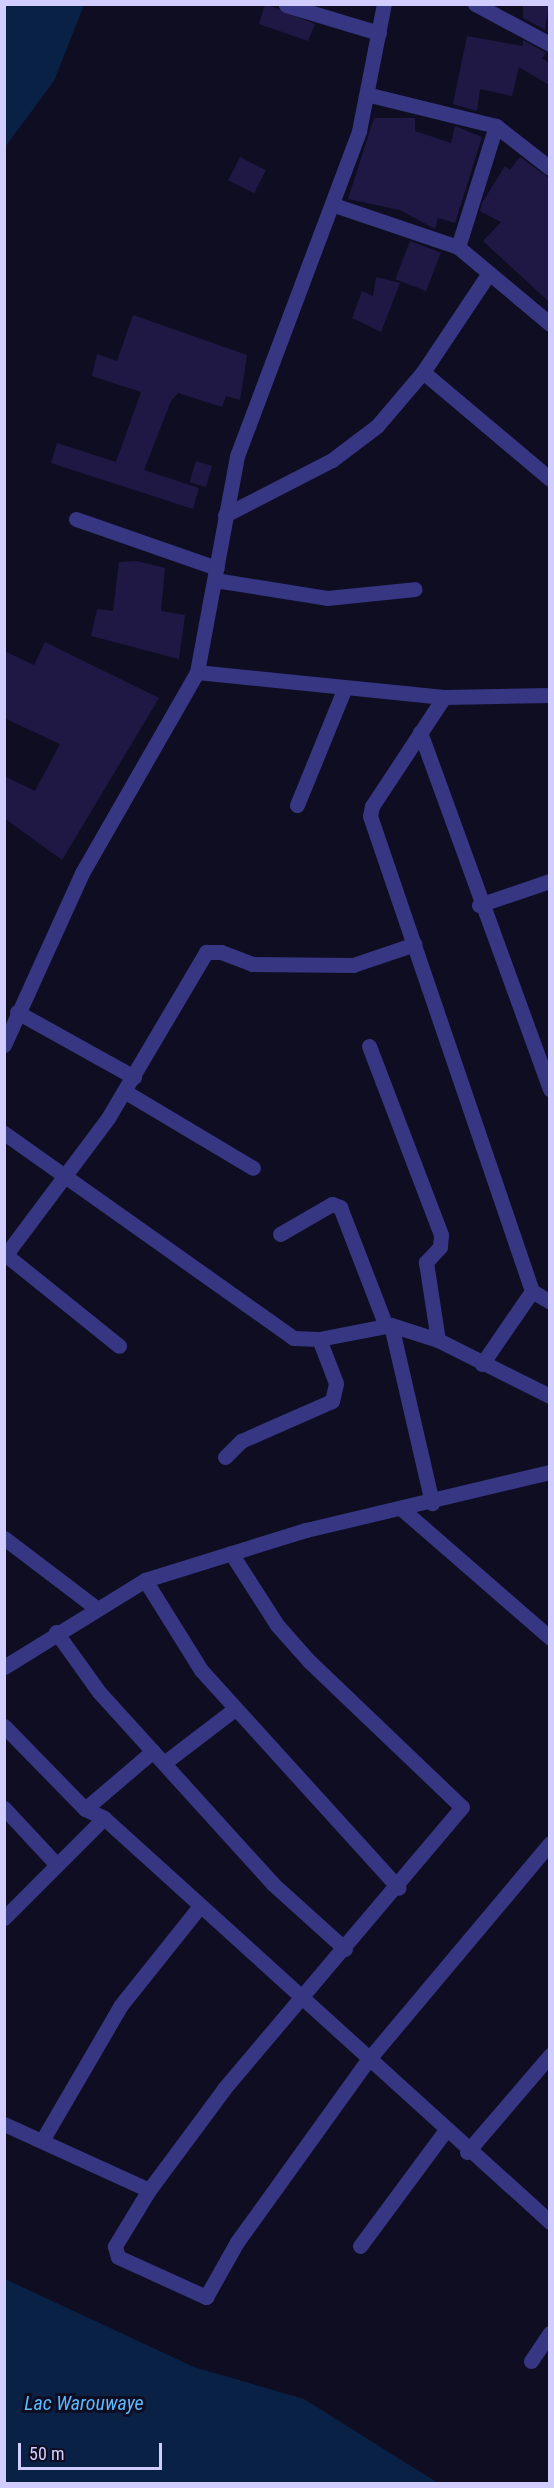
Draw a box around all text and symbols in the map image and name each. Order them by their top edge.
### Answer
water label: Lac Warouwaye [24,2391,144,2415]
scale bar [21,2431,165,2469]
text: 50 m [29,2443,64,2464]

